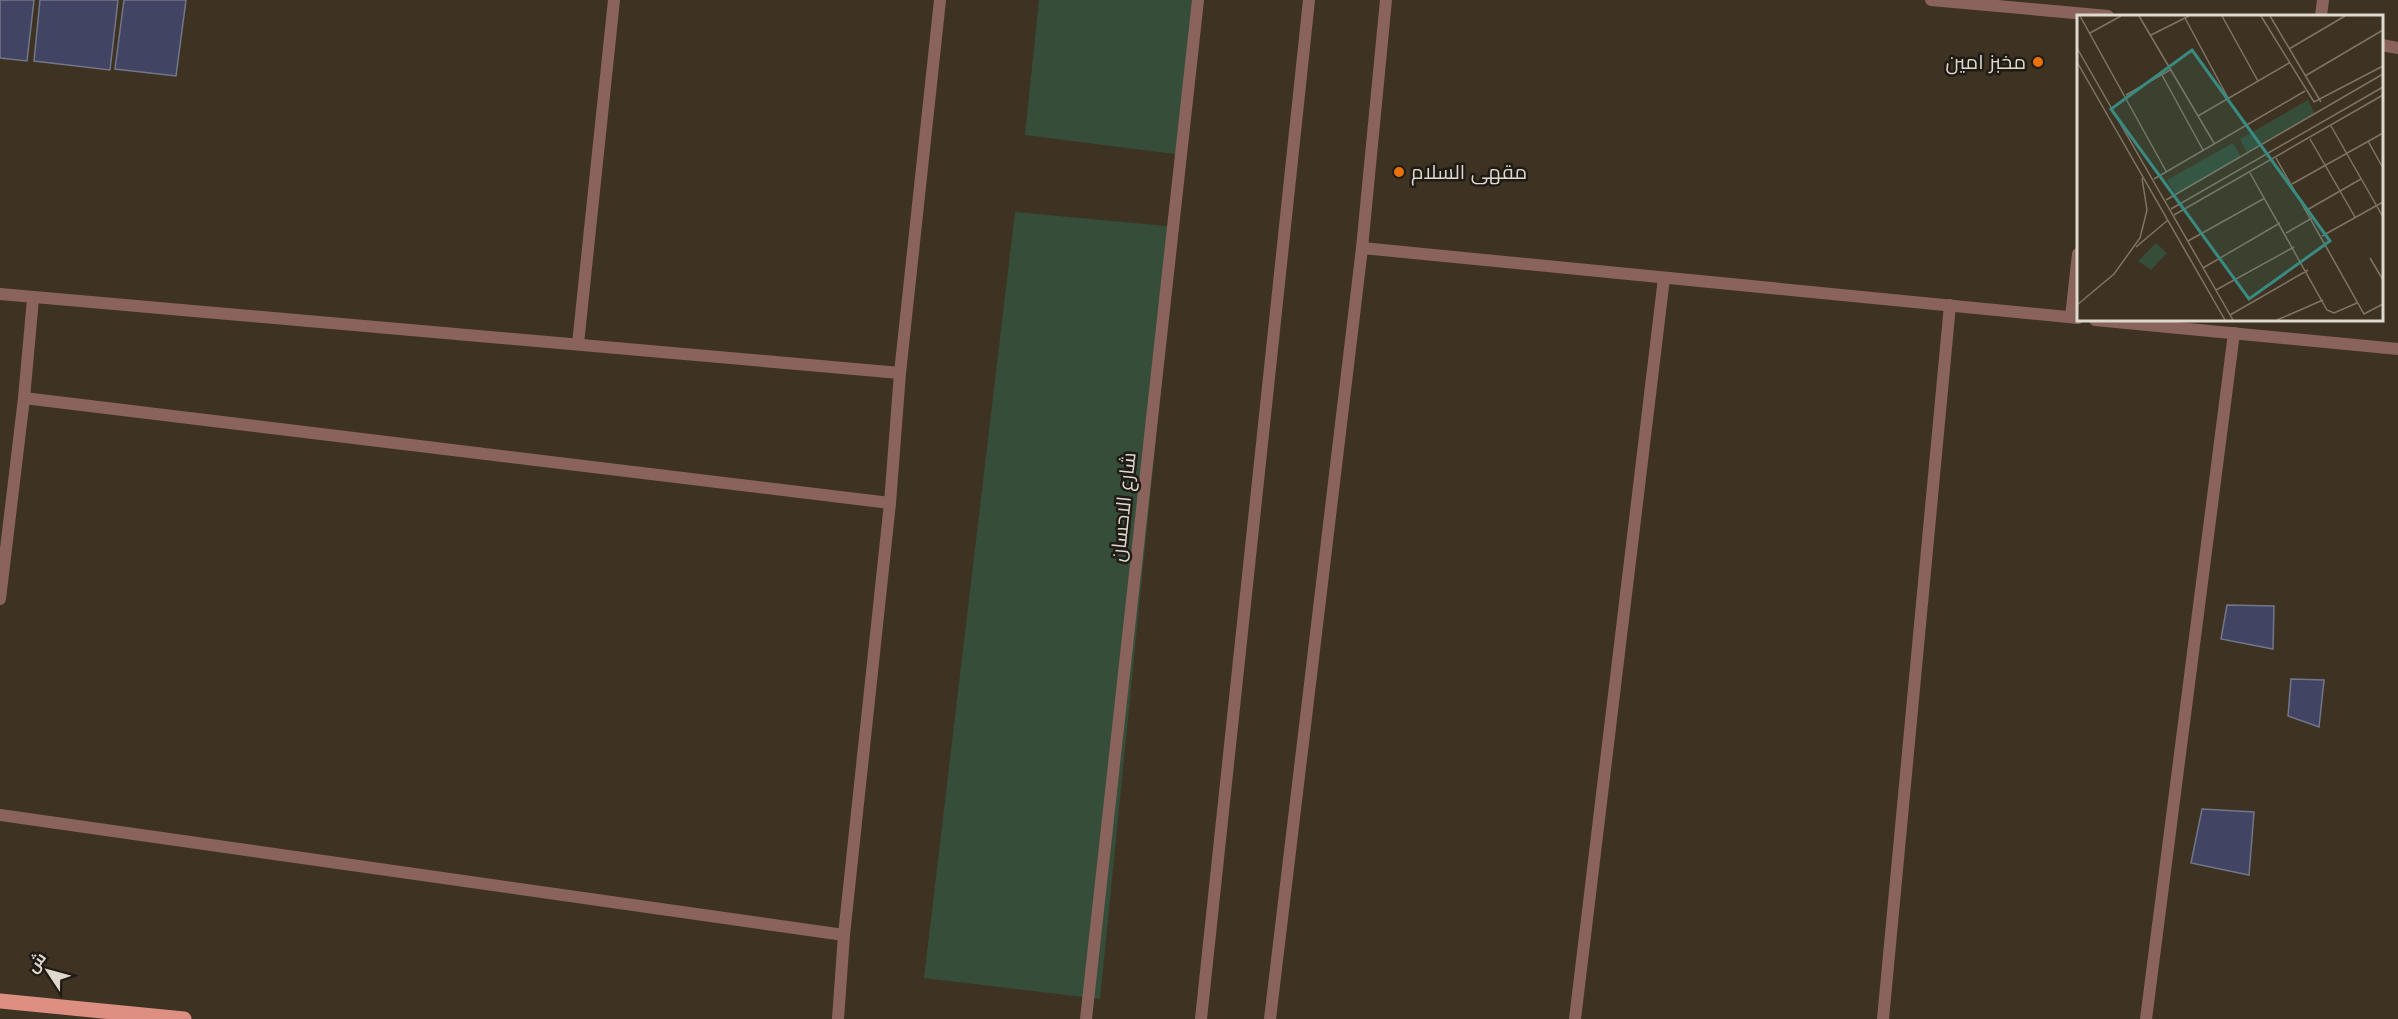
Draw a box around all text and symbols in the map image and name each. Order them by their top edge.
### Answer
inset map [2077,15,2383,321]
place label: مخبز امين [1946,50,2026,75]
marker: مخبز امين [2031,55,2045,69]
place label: مقهى السلام [1411,160,1527,186]
marker: مقهى السلام [1392,165,1406,179]
street label: شارع الاحسان [1105,451,1143,563]
north arrow [18,941,78,1001]
text: ش [22,948,50,976]

